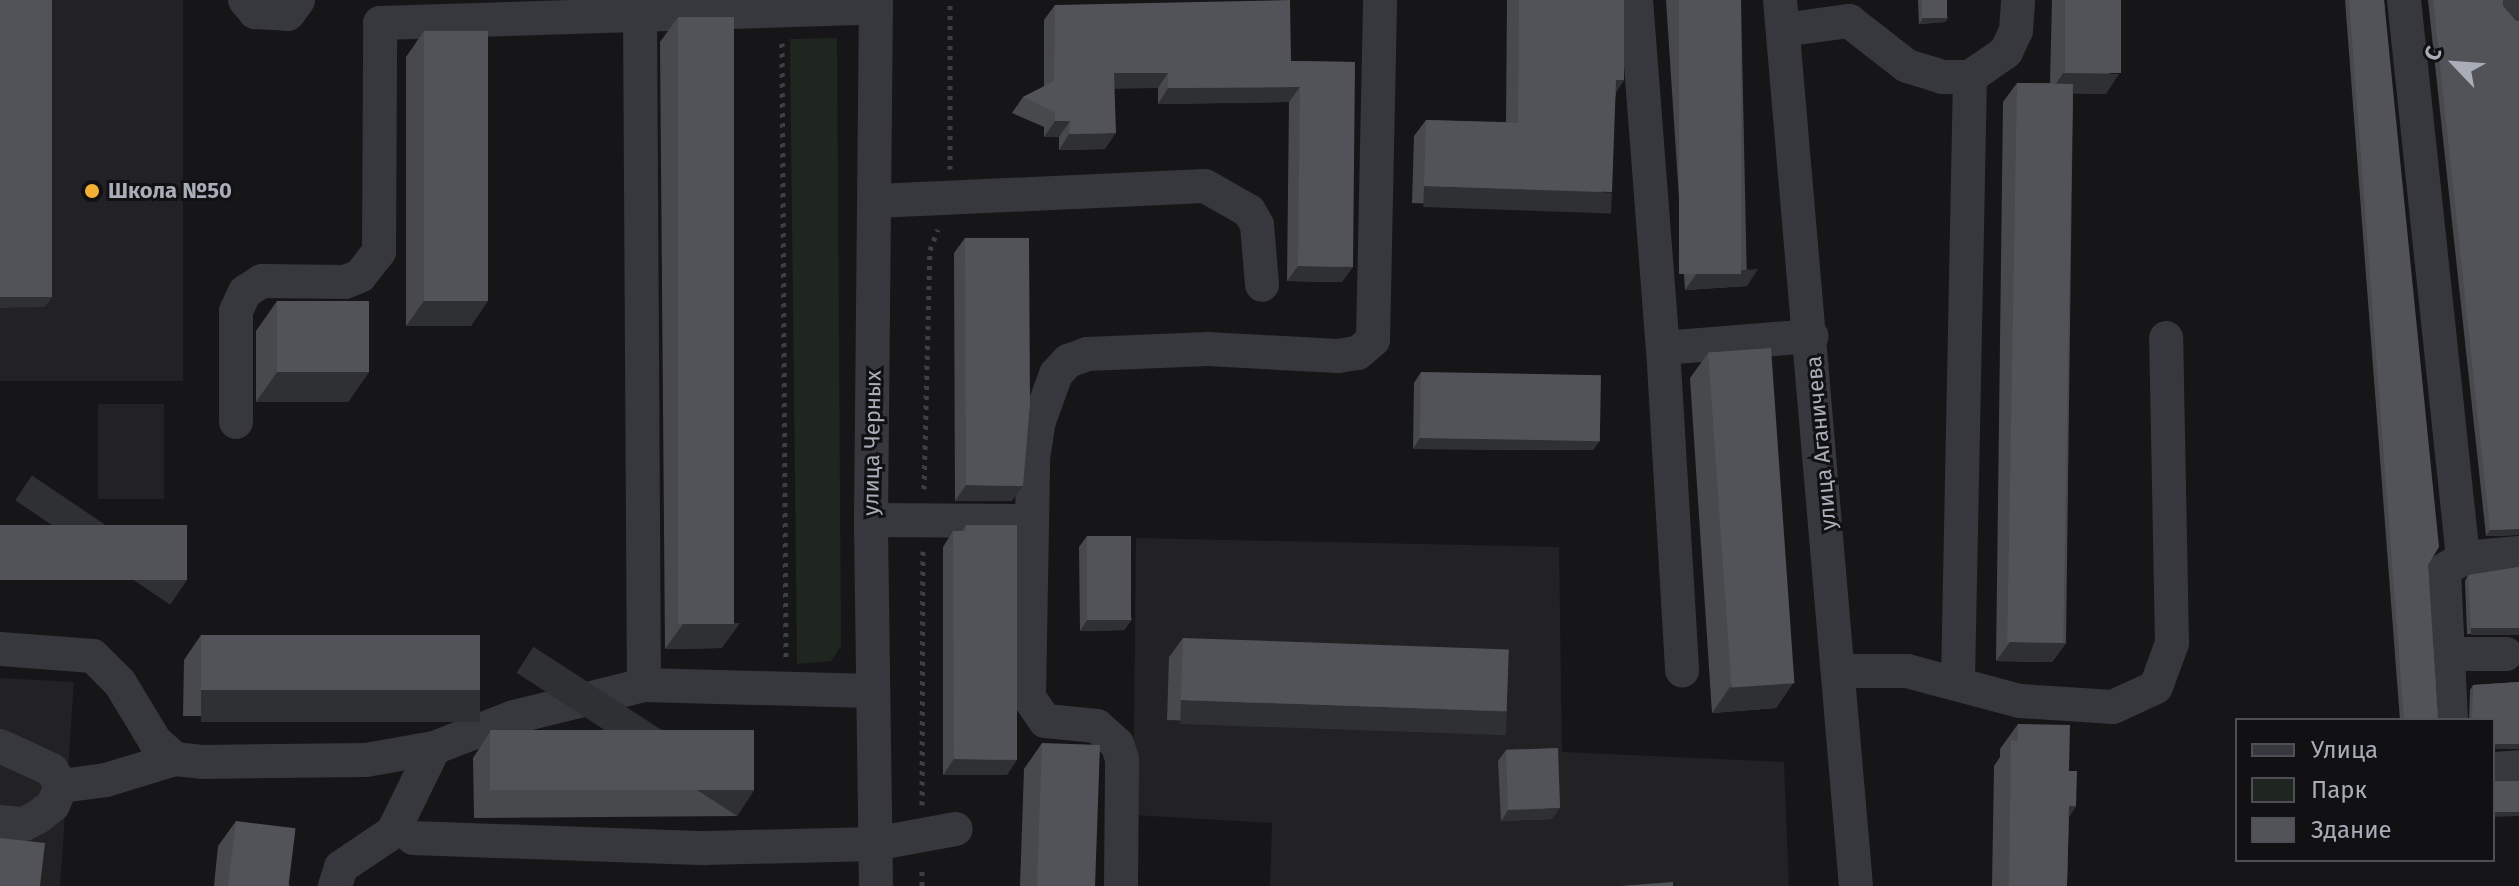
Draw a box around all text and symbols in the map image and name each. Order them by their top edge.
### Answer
north arrow [2415,24,2495,104]
text: С [2418,42,2448,65]
place label: Школа №50 [108,178,232,204]
marker: Школа №50 [83,182,101,200]
street label: улица Аганичева [1800,355,1842,531]
street label: улица Черных [858,370,886,516]
legend [2235,718,2495,862]
text: Улица [2311,736,2378,764]
text: Парк [2311,776,2367,804]
text: Здание [2311,816,2392,844]

